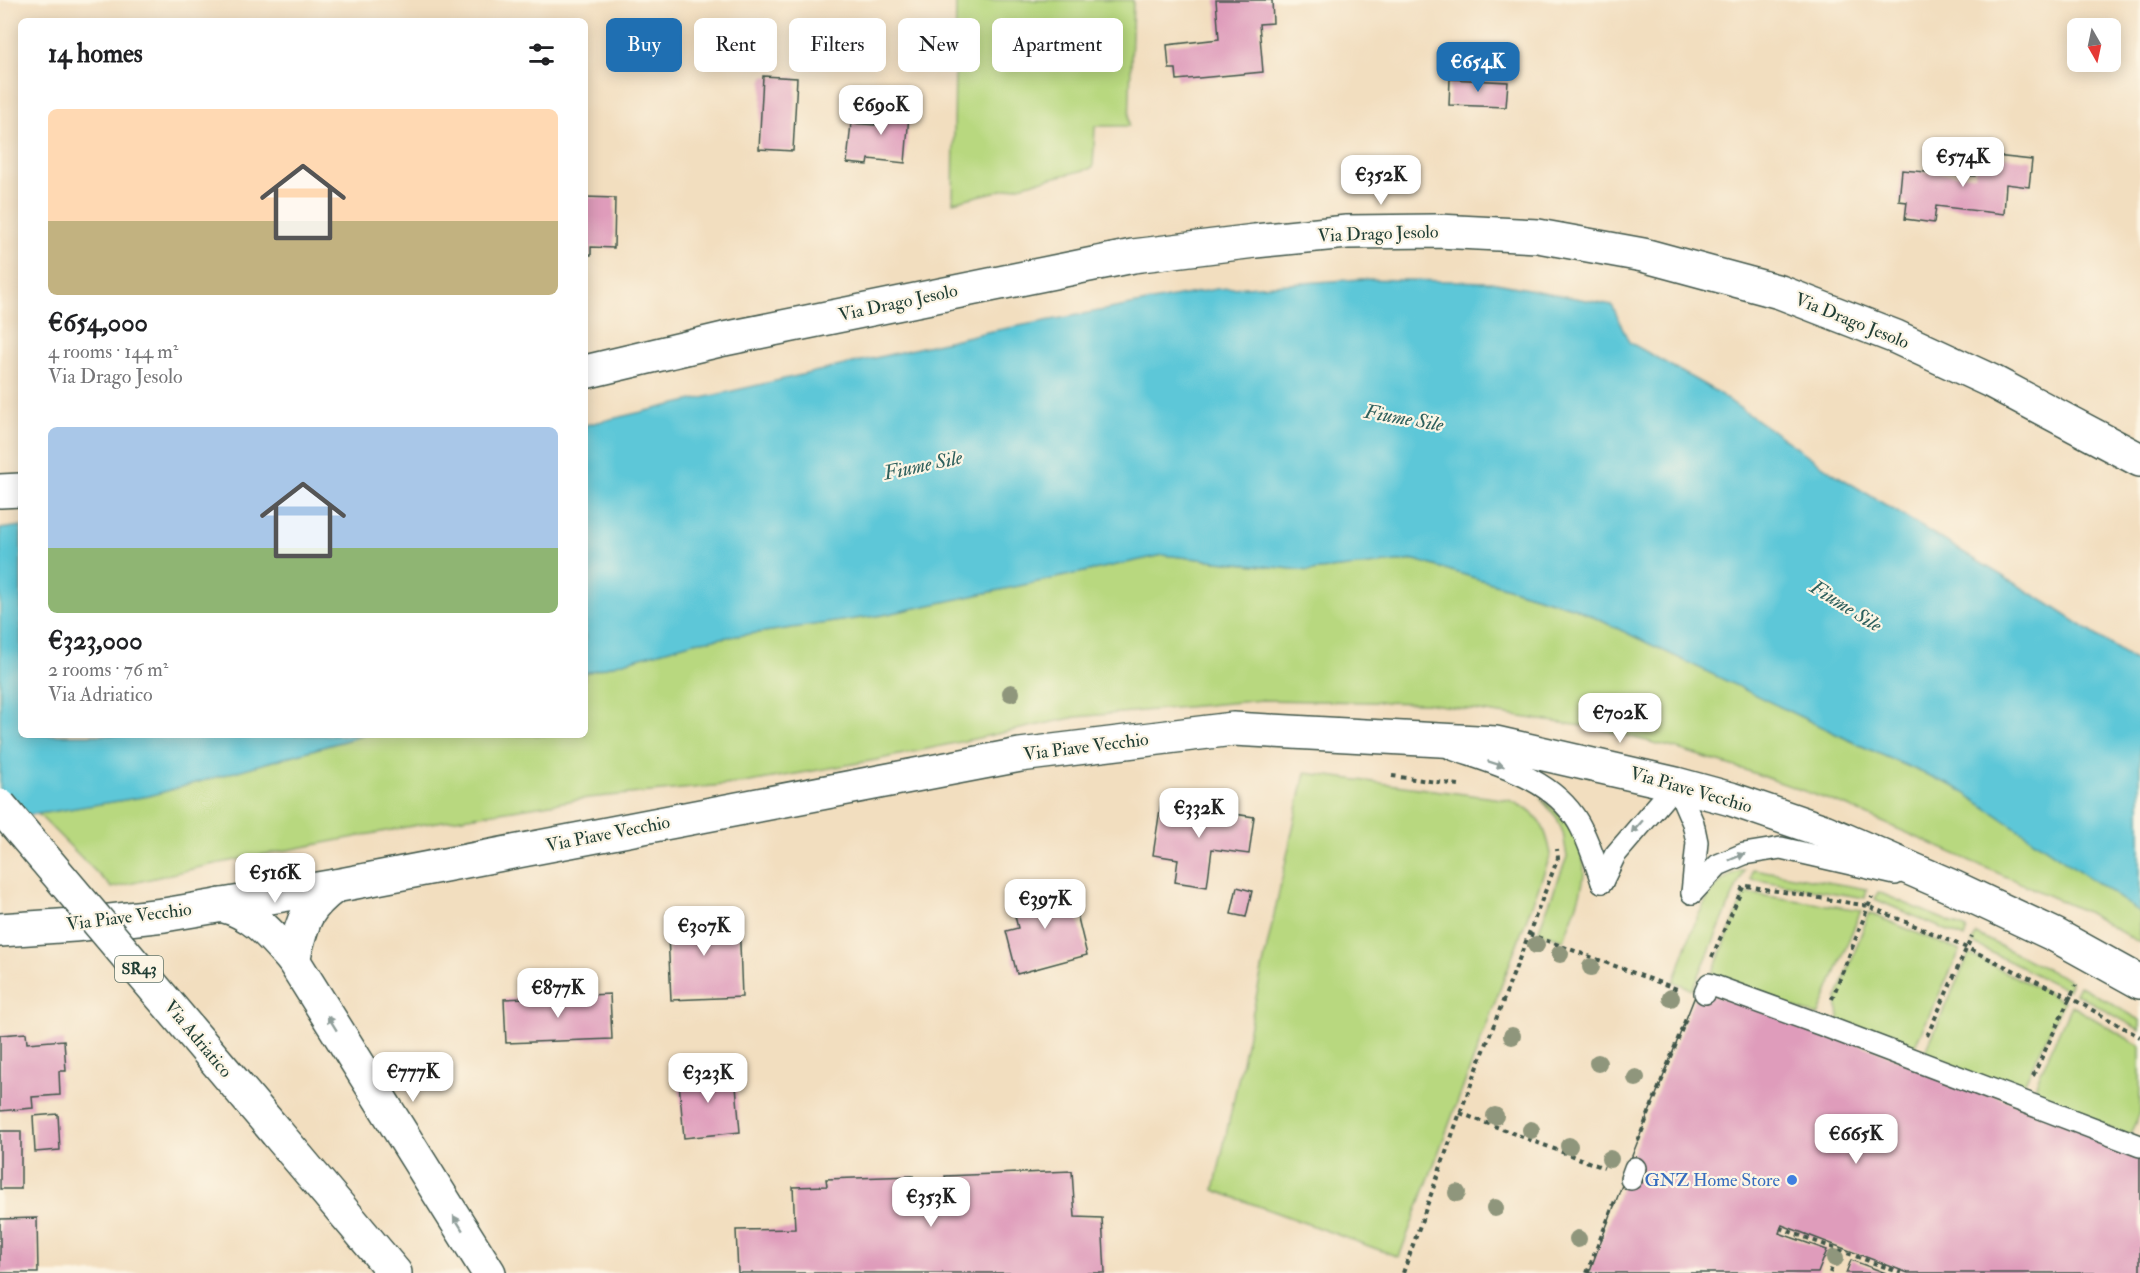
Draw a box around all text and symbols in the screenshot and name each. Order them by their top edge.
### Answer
chip: Buy [606,18,682,72]
chip: Rent [694,18,777,72]
chip: Filters [789,18,886,72]
chip: New [898,18,980,72]
chip: Apartment [992,18,1123,72]
north arrow [2067,18,2121,72]
map controls [2067,18,2121,72]
text: 14 homes [48,38,143,70]
icon: filters [525,38,558,71]
pin: €654K [1436,42,1520,93]
text: €654K [1451,49,1505,74]
pin: €690K [839,85,923,136]
text: €690K [853,92,909,117]
pin: €574K [1921,137,2005,188]
text: €574K [1936,144,1990,169]
icon: home [249,148,357,256]
pin: €352K [1339,155,1423,206]
text: €352K [1355,162,1407,187]
street label: Via Drago Jesolo [1317,220,1439,248]
street label: Via Drago Jesolo [836,279,960,327]
street label: Via Drago Jesolo [1792,288,1913,354]
text: €654,000 [48,307,148,339]
text: 4 rooms · 144 m² [48,339,178,364]
text: Via Drago Jesolo [48,364,183,389]
water label: Fiume Sile [1362,399,1446,437]
water label: Fiume Sile [880,444,965,486]
icon: home [249,466,357,574]
water label: Fiume Sile [1805,574,1887,638]
text: €323,000 [48,625,143,657]
text: 2 rooms · 76 m² [48,657,168,682]
text: Via Adriatico [48,682,153,707]
pin: €702K [1578,693,1662,744]
text: €702K [1592,700,1648,725]
street label: Via Piave Vecchio [1022,728,1150,766]
one-way arrow [1487,760,1505,769]
street label: Via Piave Vecchio [1627,762,1755,819]
pin: €332K [1157,788,1241,839]
text: €332K [1173,795,1225,820]
street label: Via Piave Vecchio [544,811,672,857]
one-way arrow [1631,819,1644,834]
one-way arrow [1728,852,1746,862]
pin: €516K [233,853,317,904]
text: €516K [249,860,301,885]
pin: €397K [1003,879,1087,930]
text: €397K [1019,886,1071,911]
street label: Via Piave Vecchio [65,898,193,936]
pin: €307K [662,906,746,957]
text: €307K [678,913,730,938]
road number: SR43 [115,956,163,982]
pin: €877K [516,968,600,1019]
text: €877K [531,975,585,1000]
street label: Via Adriatico [159,996,237,1083]
one-way arrow [327,1015,338,1031]
pin: €777K [371,1052,455,1103]
pin: €323K [666,1053,750,1104]
text: €777K [386,1059,440,1084]
text: €323K [682,1060,734,1085]
pin: €665K [1814,1114,1898,1165]
text: €665K [1829,1121,1883,1146]
place label: GNZ Home Store [1644,1169,1780,1192]
marker: GNZ Home Store [1785,1173,1799,1187]
pin: €353K [889,1177,973,1228]
text: €353K [906,1184,956,1209]
one-way arrow [453,1215,464,1232]

